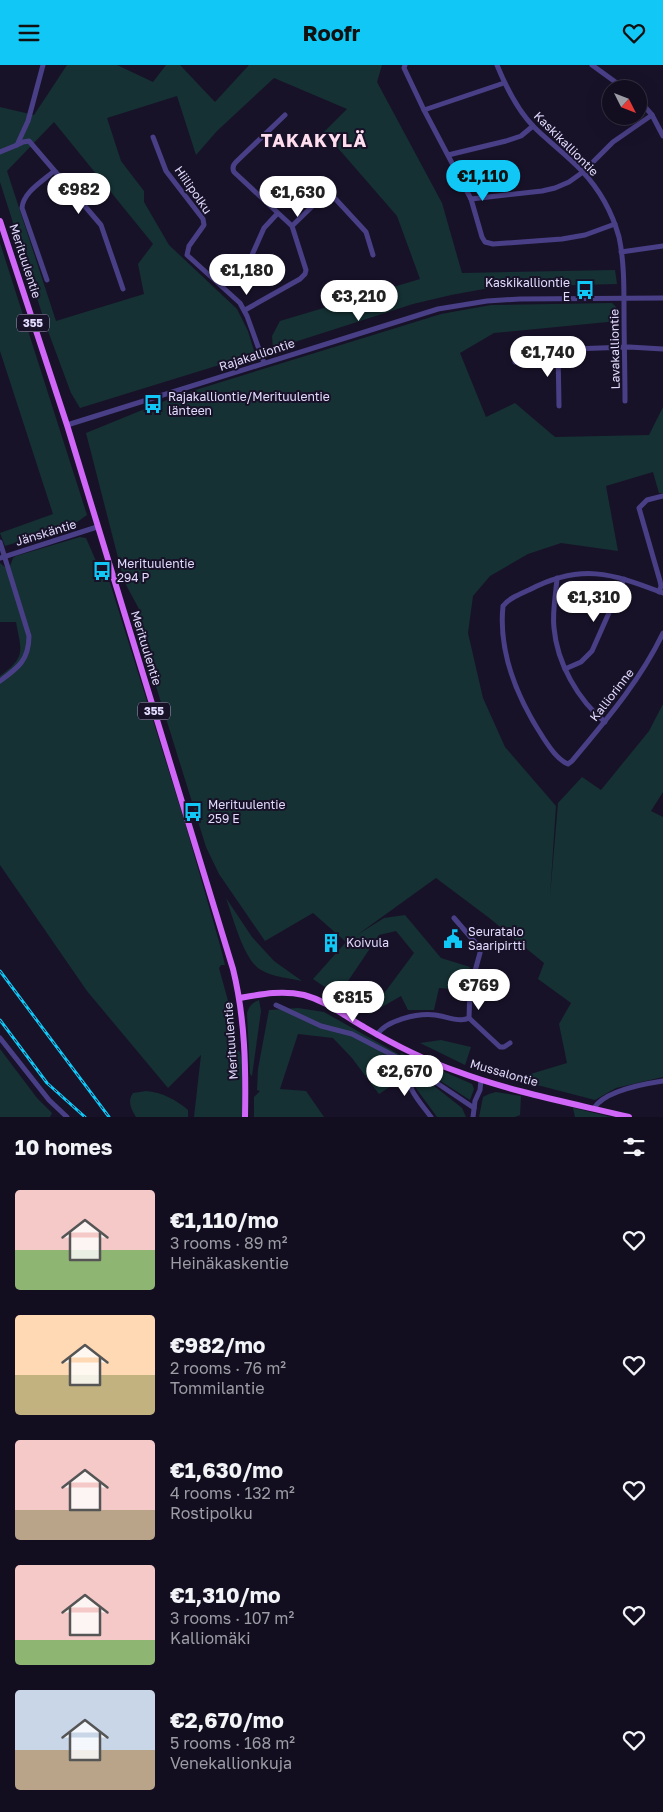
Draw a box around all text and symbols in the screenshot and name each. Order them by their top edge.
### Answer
icon: menu [15,19,43,47]
text: Roofr [303,19,360,46]
icon: heart [620,19,648,47]
north arrow [602,80,648,125]
map controls [602,80,647,125]
street label: Kaskikalliontie [531,108,602,179]
district label: TAKAKYLÄ [261,129,367,151]
pin: €1,110 [442,159,524,202]
street label: Hiilipolku [171,163,215,217]
text: €1,110 [457,166,509,186]
pin: €982 [49,173,109,215]
pin: €1,630 [257,175,339,218]
text: €982 [58,179,100,199]
text: €1,630 [271,182,325,202]
street label: Merituulentie [6,222,45,300]
pin: €1,180 [206,253,288,296]
text: €1,180 [220,260,274,280]
place label: Kaskikalliontie E [485,275,570,304]
pin: €3,210 [318,279,400,322]
bus stop icon: Kaskikalliontie E [574,279,596,301]
text: €3,210 [332,286,386,306]
street label: Lavakalliontie [606,309,623,389]
road number: 355 [17,315,49,331]
street label: Rajakalliontie [217,335,297,374]
pin: €1,740 [507,335,589,378]
text: €1,740 [521,342,575,362]
place label: Rajakalliontie/Merituulentie länteen [168,389,330,418]
bus stop icon: Rajakalliontie/Merituulentie länteen [142,393,164,415]
street label: Jänskäntie [14,516,78,549]
place label: Merituulentie 294 P [117,556,194,585]
bus stop icon: Merituulentie 294 P [91,560,113,582]
pin: €1,310 [553,581,635,623]
text: €1,310 [567,587,621,607]
street label: Merituulentie [128,609,165,687]
street label: Kalliorinne [586,665,637,724]
road number: 355 [138,702,170,719]
place label: Merituulentie 259 E [208,797,285,826]
bus stop icon: Merituulentie 259 E [182,801,204,823]
place label: Seuratalo Saaripirtti [468,924,525,953]
public building icon: Seuratalo Saaripirtti [442,928,464,950]
building icon: Koivula [320,932,342,954]
place label: Koivula [346,935,389,950]
pin: €769 [449,969,509,1011]
text: €769 [459,975,499,995]
pin: €815 [323,981,383,1023]
text: €815 [333,987,373,1007]
street label: Merituulentie [220,1002,241,1080]
pin: €2,670 [364,1055,446,1097]
street label: Mussalontie [468,1056,540,1089]
text: €2,670 [377,1061,433,1081]
icon: filters [620,1133,648,1161]
text: 10 homes [15,1134,113,1160]
text: €1,110/mo [170,1207,279,1233]
icon: home [55,1210,115,1270]
icon: heart [620,1226,648,1254]
text: 3 rooms · 89 m² [170,1233,287,1253]
text: Heinäkaskentie [170,1253,289,1273]
text: €982/mo [170,1332,265,1358]
icon: home [55,1335,115,1395]
icon: heart [620,1351,648,1379]
text: 2 rooms · 76 m² [170,1358,286,1378]
text: Tommilantie [170,1378,265,1398]
text: €1,630/mo [170,1457,283,1483]
icon: home [55,1460,115,1520]
icon: heart [620,1476,648,1504]
text: 4 rooms · 132 m² [170,1483,295,1503]
text: Rostipolku [170,1503,253,1523]
text: €1,310/mo [170,1582,281,1608]
icon: home [55,1585,115,1645]
icon: heart [620,1601,648,1629]
text: 3 rooms · 107 m² [170,1608,294,1628]
text: Kalliomäki [170,1628,251,1648]
text: €2,670/mo [170,1707,284,1733]
icon: home [55,1710,115,1770]
icon: heart [620,1726,648,1754]
text: 5 rooms · 168 m² [170,1733,295,1753]
text: Venekallionkuja [170,1753,292,1773]

